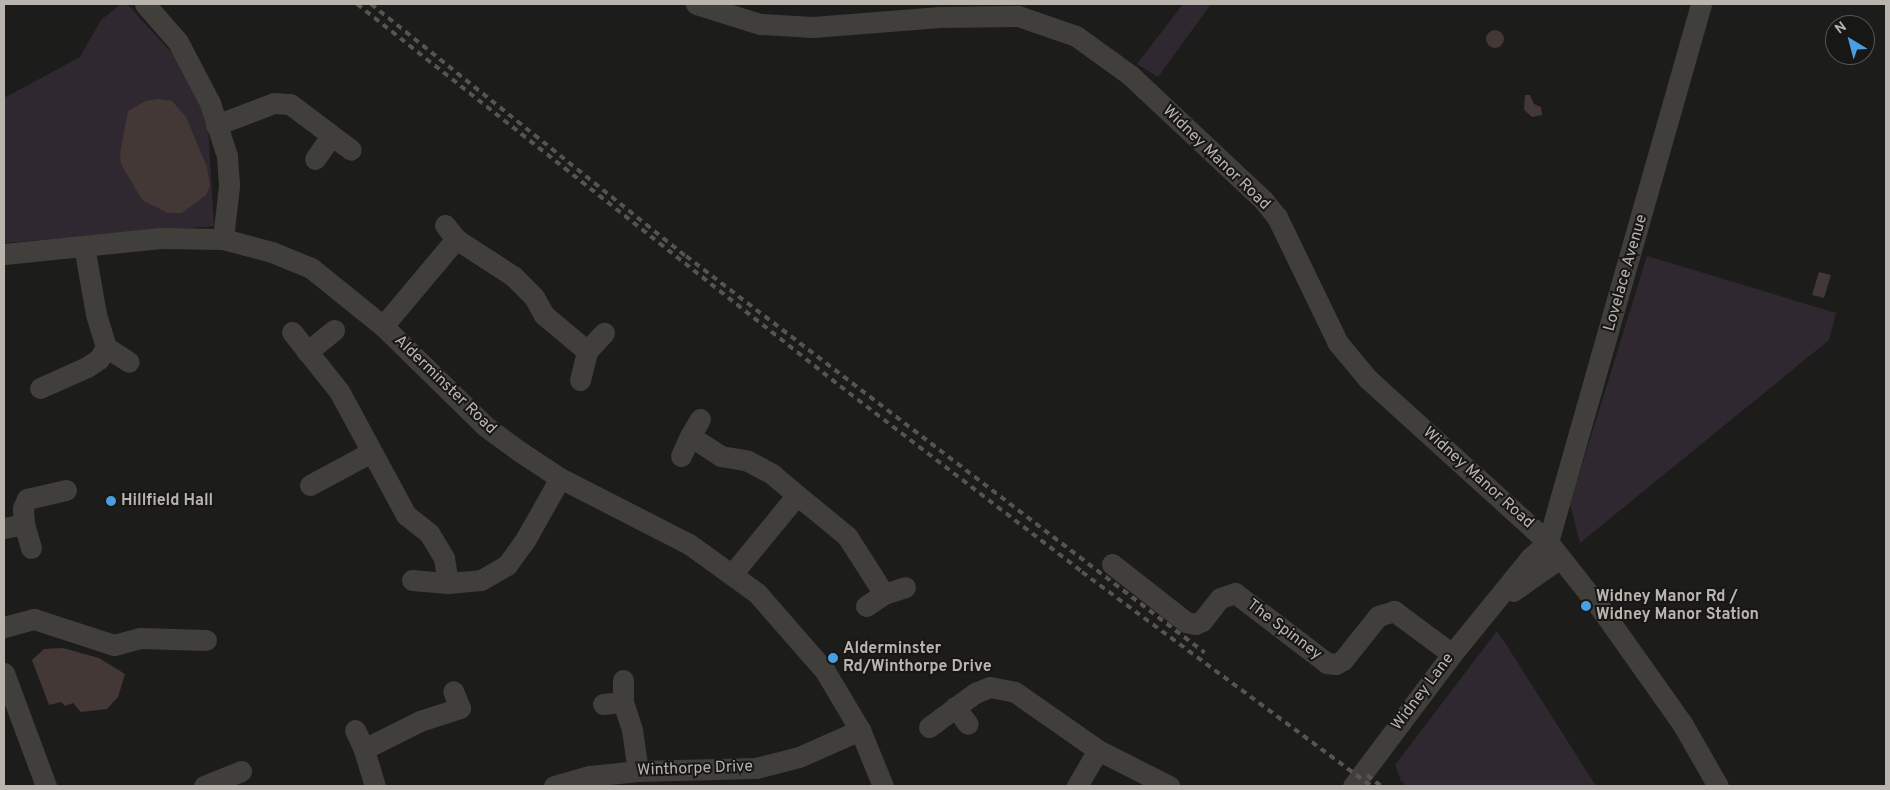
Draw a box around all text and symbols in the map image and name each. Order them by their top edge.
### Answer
north arrow [1825,15,1875,65]
text: N [1832,19,1850,38]
street label: Widney Manor Road [1158,102,1274,214]
street label: Lovelace Avenue [1600,212,1652,334]
street label: Alderminster Road [390,331,500,439]
street label: Widney Manor Road [1419,423,1537,533]
place label: Hillfield Hall [121,491,213,511]
marker: Hillfield Hall [105,495,117,507]
place label: Widney Manor Rd / Widney Manor Station [1596,587,1759,625]
street label: The Spinney [1243,596,1325,664]
marker: Widney Manor Rd / Widney Manor Station [1580,600,1592,612]
place label: Alderminster Rd/Winthorpe Drive [843,639,992,677]
street label: Widney Lane [1388,650,1458,734]
marker: Alderminster Rd/Winthorpe Drive [827,652,839,664]
street label: Winthorpe Drive [637,757,753,781]

